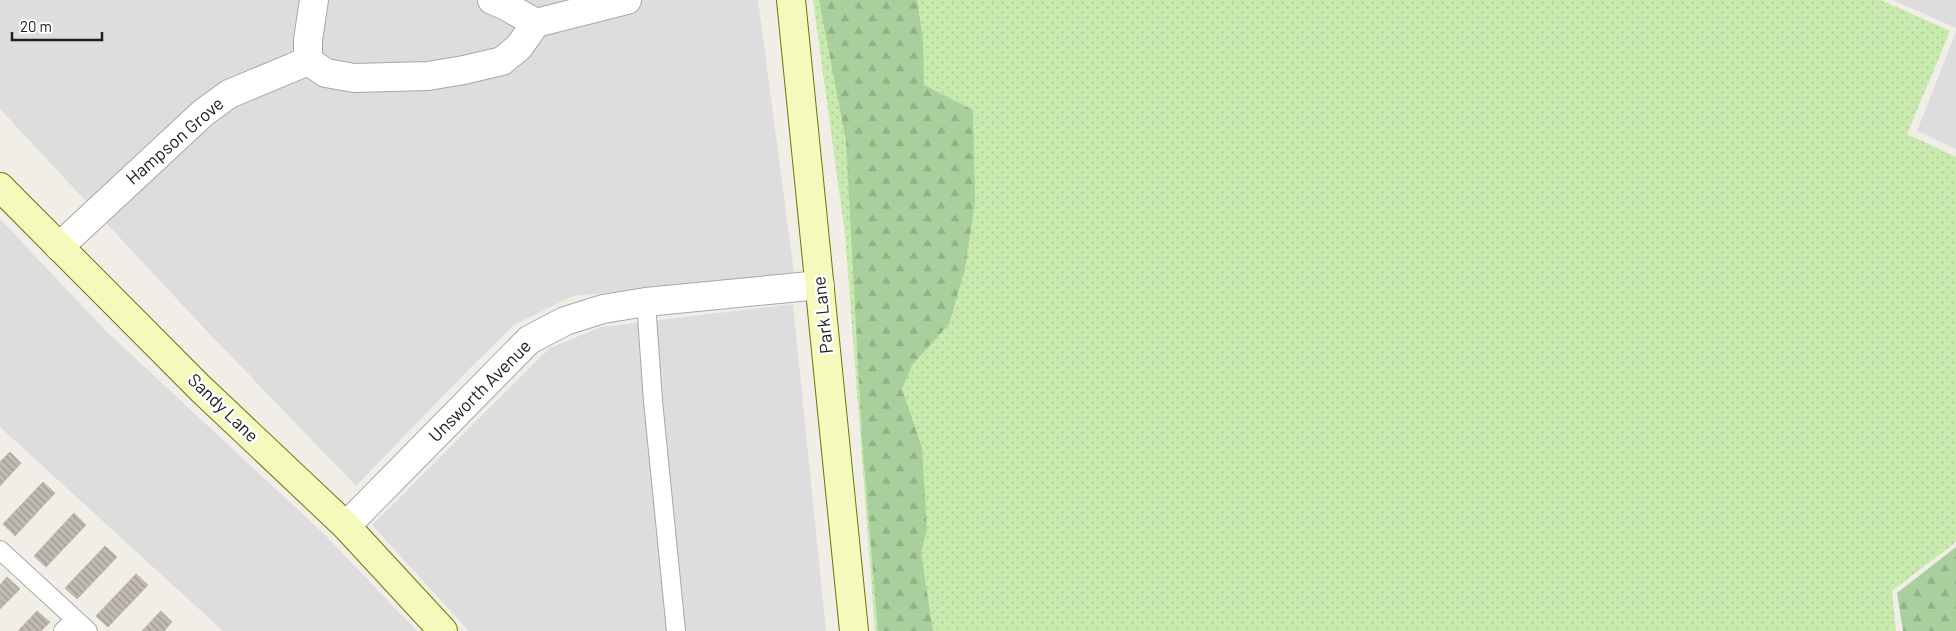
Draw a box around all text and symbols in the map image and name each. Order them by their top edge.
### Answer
scale bar [12,10,102,42]
text: 20 m [20,17,52,35]
street label: Hampson Grove [121,92,228,189]
street label: Park Lane [807,275,837,355]
street label: Unsworth Avenue [423,334,535,446]
street label: Sandy Lane [184,368,264,446]

